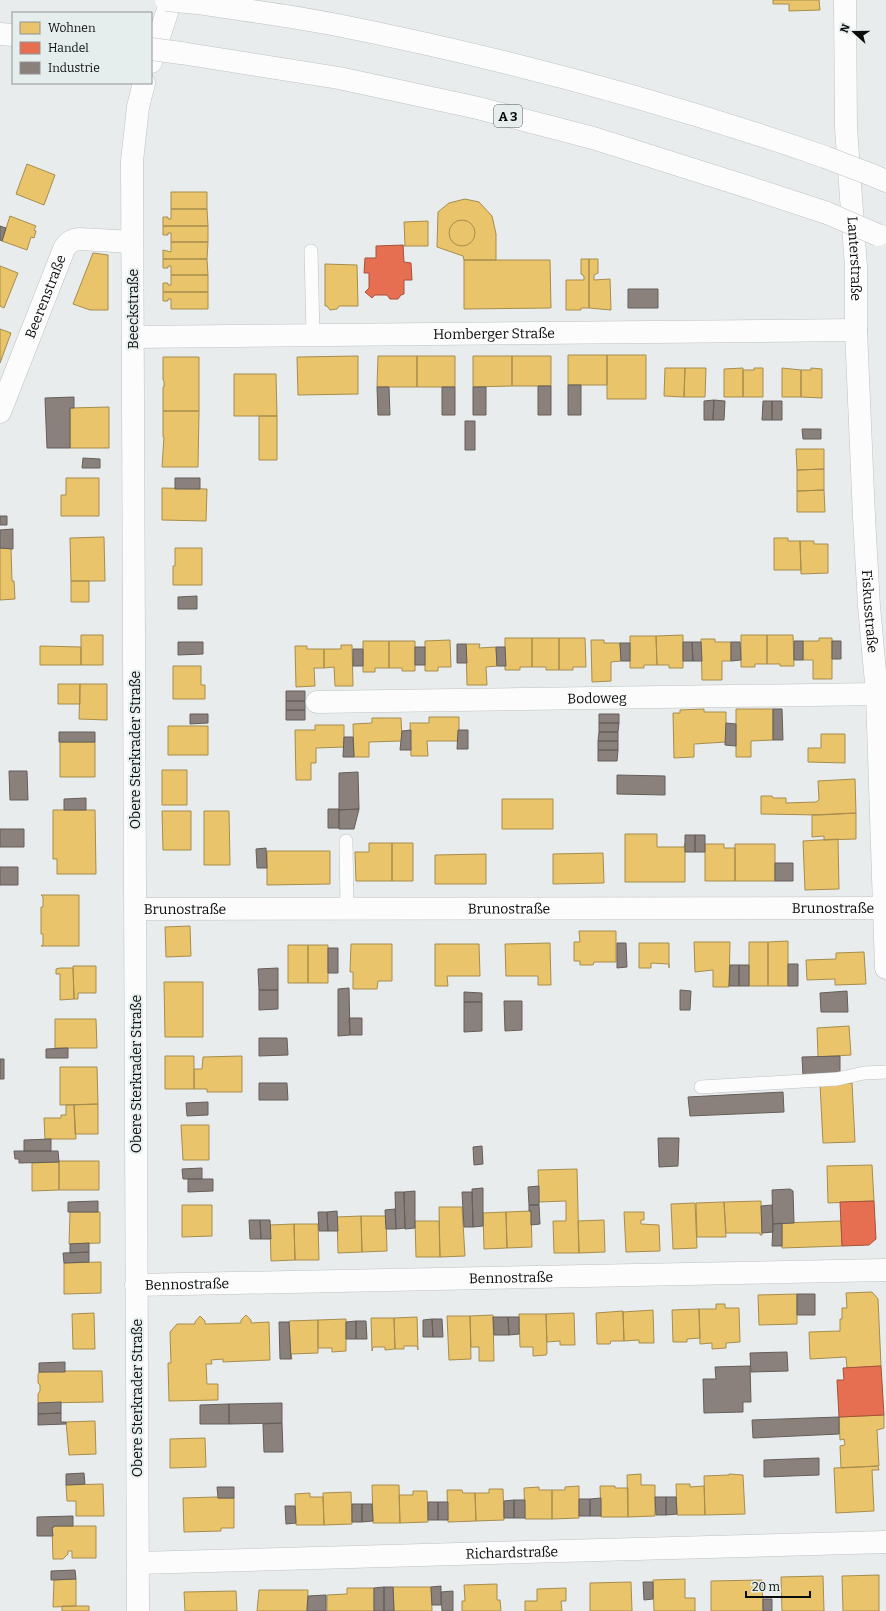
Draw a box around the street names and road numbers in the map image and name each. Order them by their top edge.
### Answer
road number: A 3 [494,105,522,127]
street label: Lanterstraße [844,216,865,301]
street label: Beerenstraße [21,252,69,341]
street label: Beeckstraße [125,269,142,349]
street label: Homberger Straße [433,324,555,343]
street label: Fiskusstraße [858,569,882,654]
street label: Obere Sterkrader Straße [127,671,144,829]
street label: Bodoweg [567,689,627,707]
street label: Brunostraße [144,900,226,917]
street label: Brunostraße [468,900,550,917]
street label: Brunostraße [792,900,874,917]
street label: Obere Sterkrader Straße [128,995,145,1153]
street label: Bennostraße [469,1268,553,1287]
street label: Bennostraße [145,1275,229,1293]
street label: Obere Sterkrader Straße [129,1319,146,1477]
street label: Richardstraße [465,1543,558,1562]

